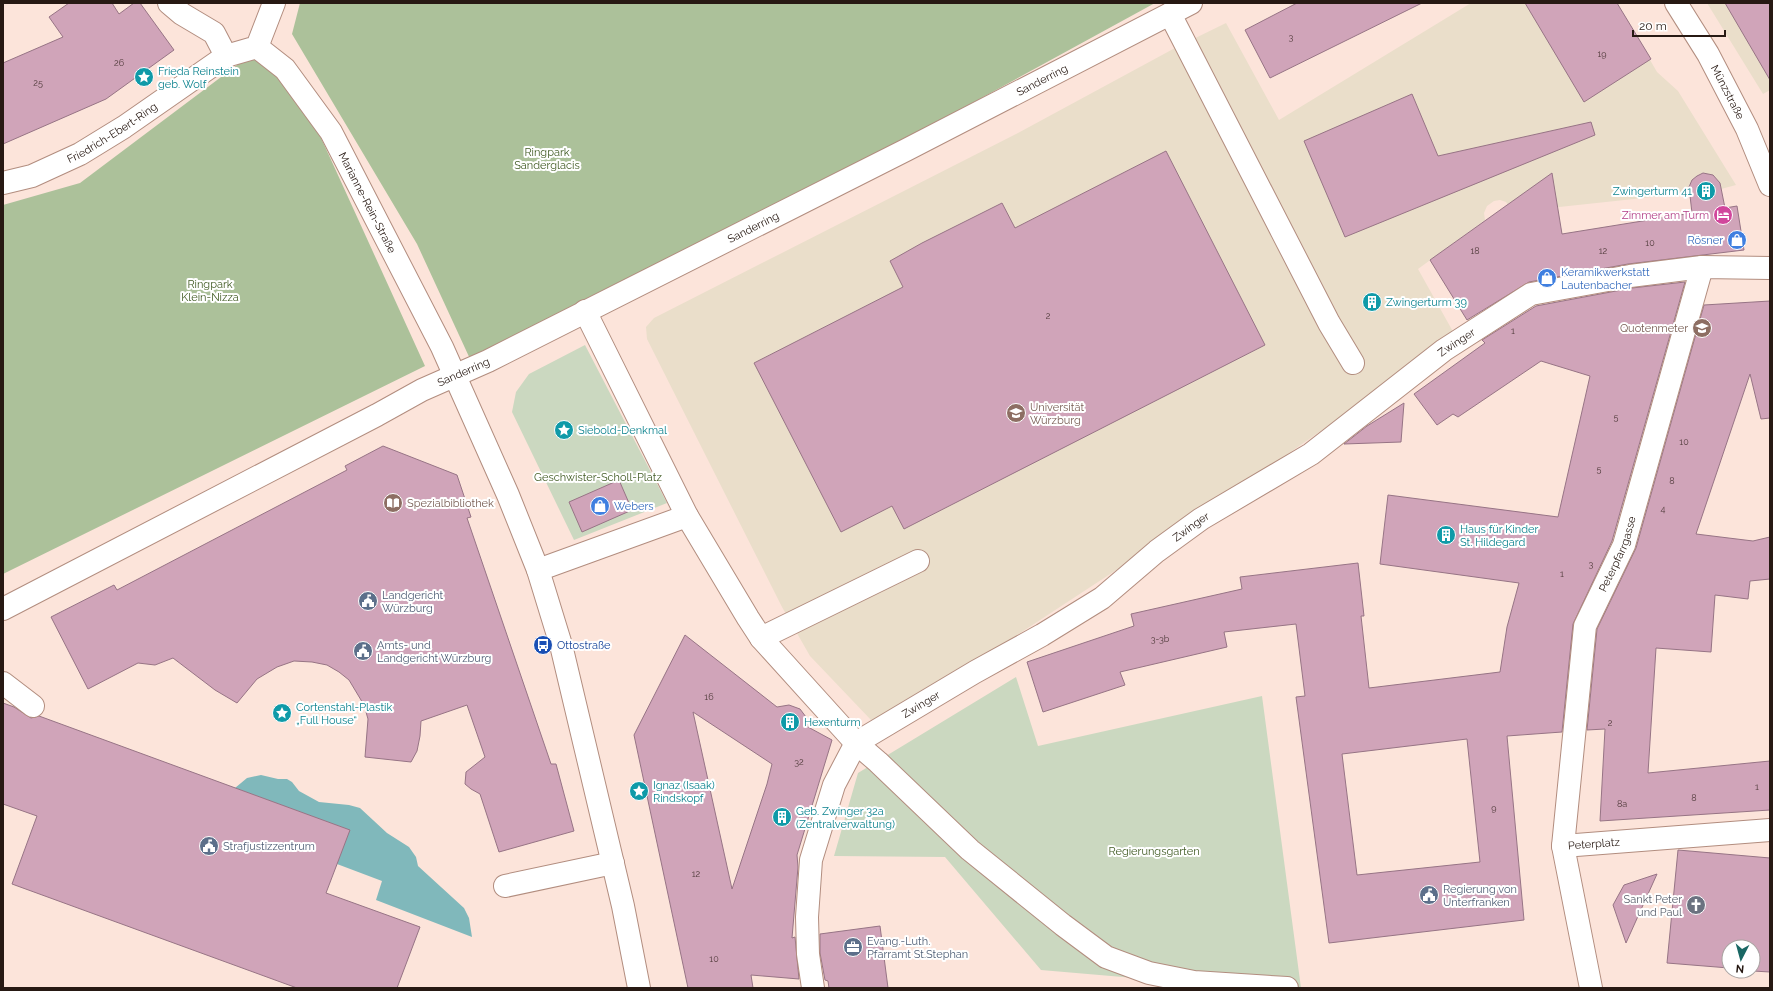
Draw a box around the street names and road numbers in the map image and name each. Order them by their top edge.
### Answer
street label: Sanderring [1014,61,1070,98]
street label: Münzstraße [1708,63,1747,122]
street label: Friedrich-Ebert-Ring [65,100,160,166]
street label: Marianne-Rein-Straße [336,150,399,256]
street label: Sanderring [725,209,781,245]
street label: Zwinger [1435,325,1477,359]
street label: Sanderring [435,355,492,389]
street label: Zwinger [1170,509,1211,544]
street label: Peterpfarrgasse [1596,514,1638,594]
street label: Zwinger [900,688,942,721]
street label: Peterplatz [1568,835,1621,852]

